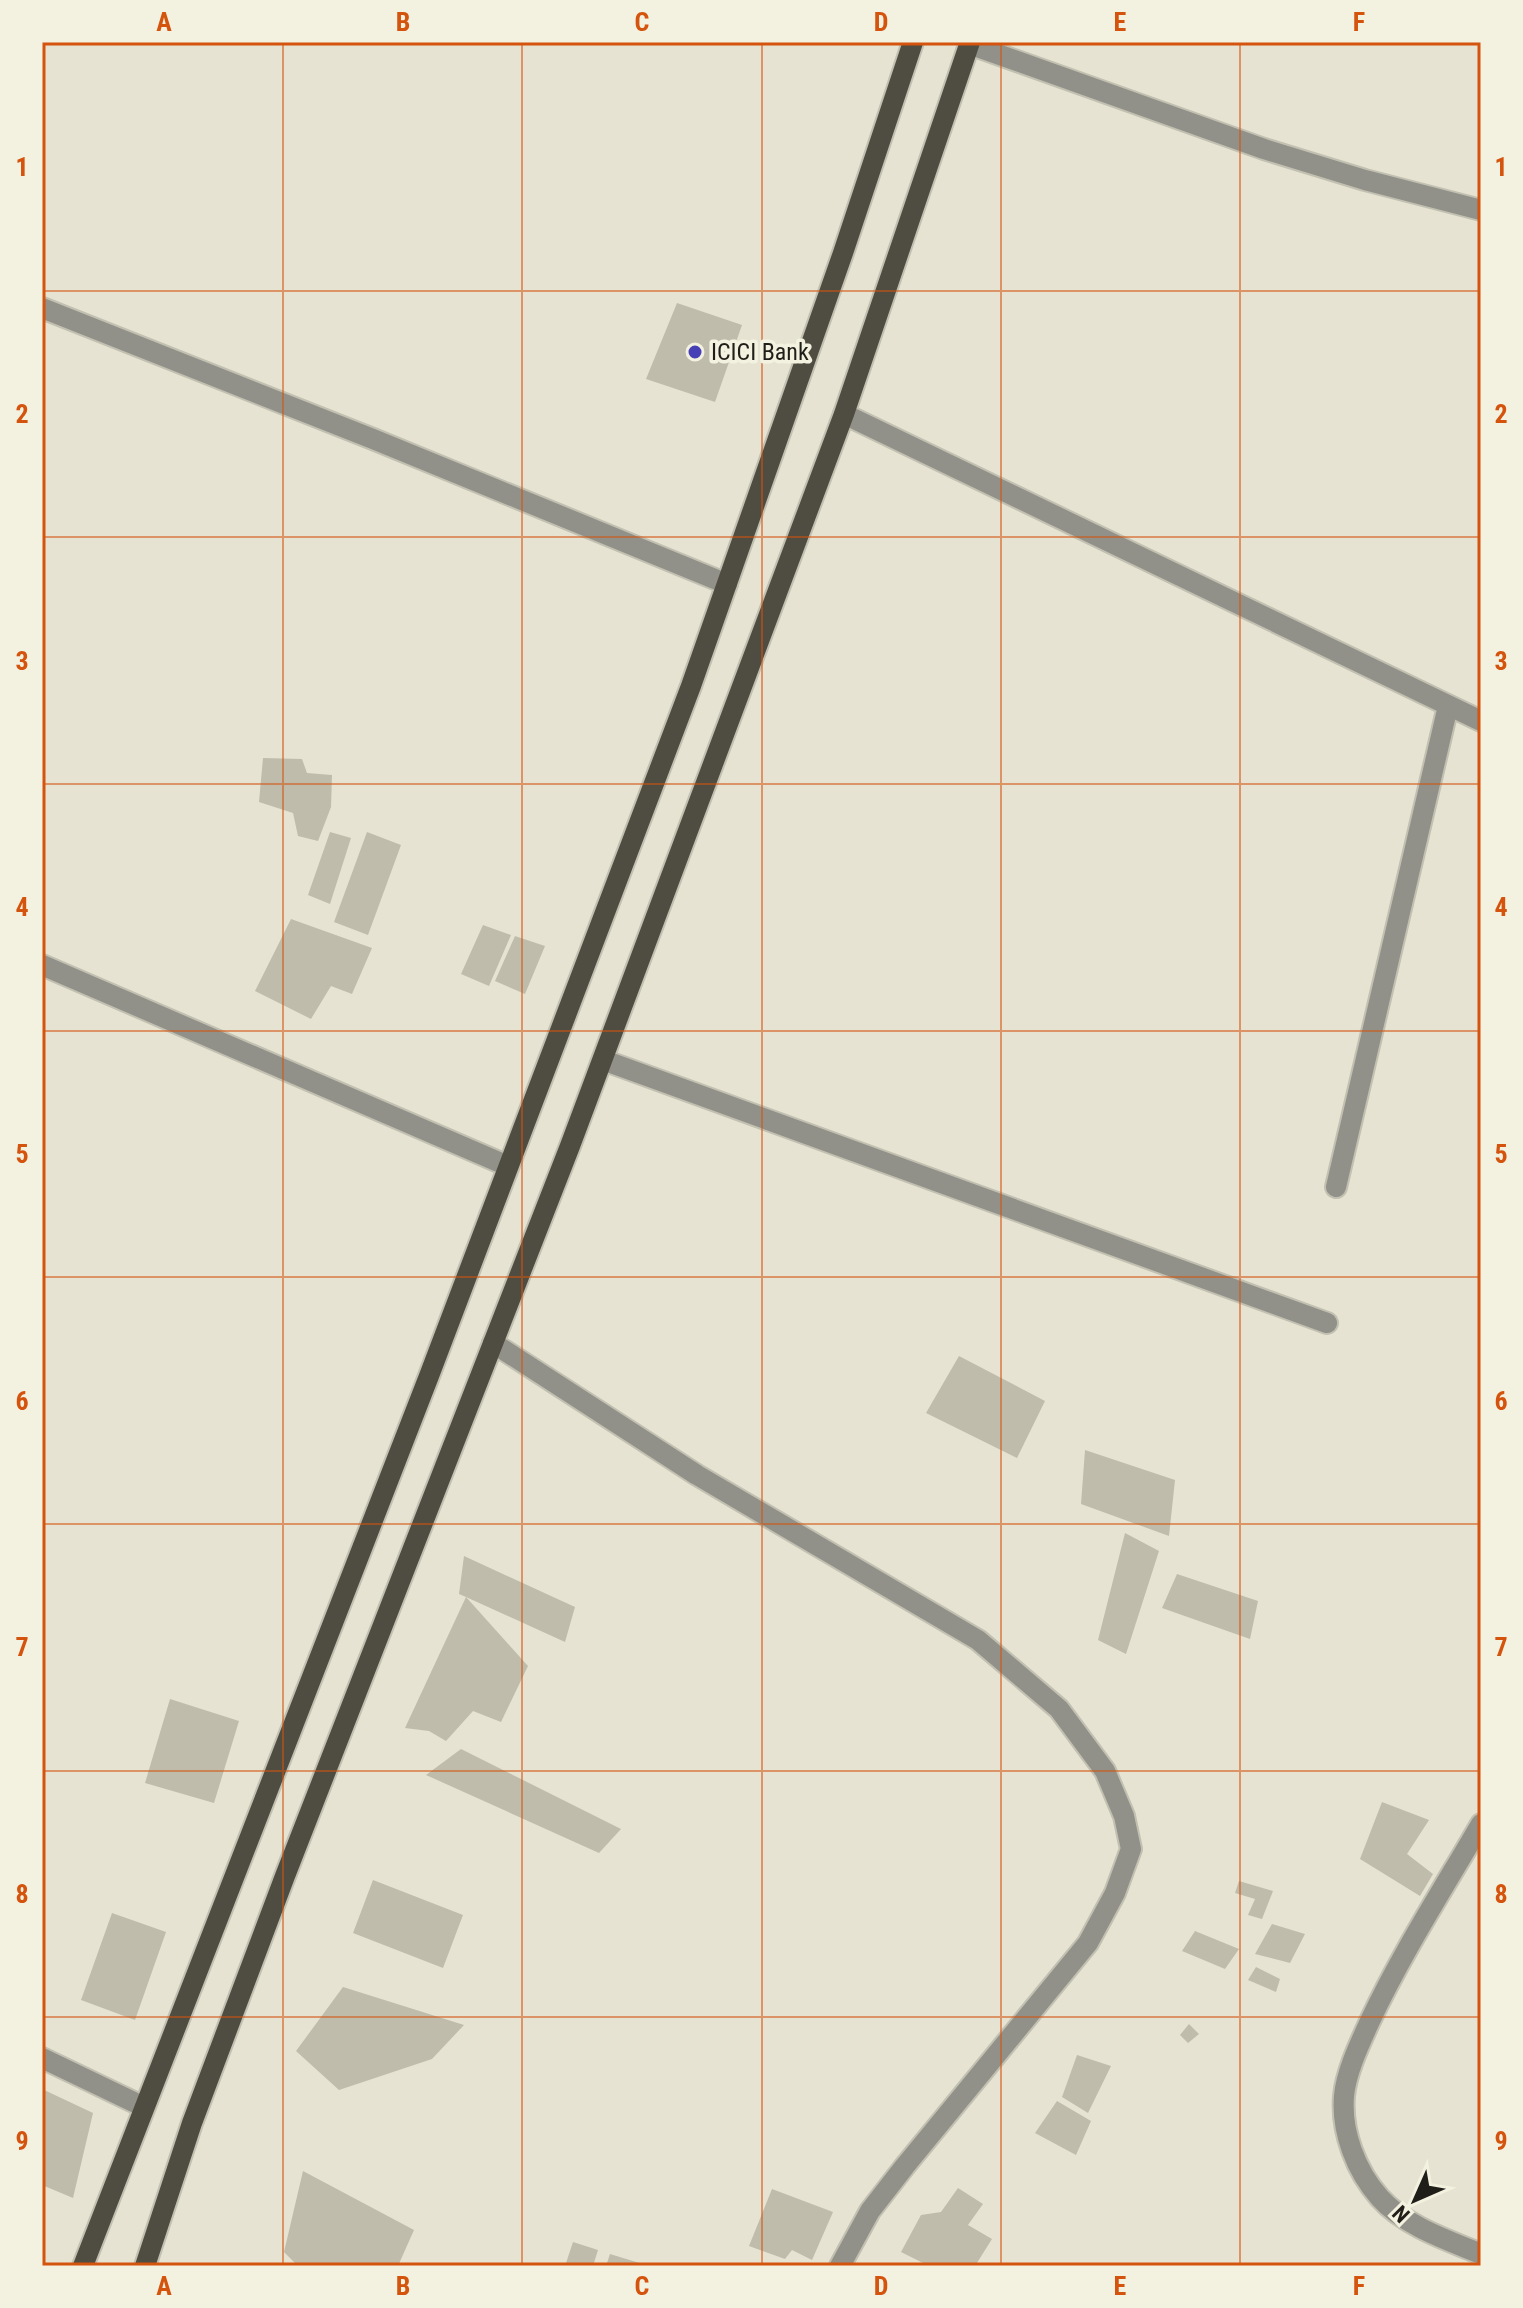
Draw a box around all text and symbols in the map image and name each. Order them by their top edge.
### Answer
text: A [156,7,172,37]
text: B [396,7,410,37]
text: C [635,7,650,37]
text: D [874,7,888,37]
text: E [1114,7,1127,37]
text: F [1353,7,1365,37]
text: 1 [15,152,29,182]
text: 1 [1494,152,1508,182]
place label: ICICI Bank [711,338,809,366]
marker: ICICI Bank [686,343,704,361]
text: 2 [15,399,29,429]
text: 2 [1494,399,1508,429]
text: 3 [15,646,29,676]
text: 3 [1494,646,1508,676]
text: 4 [15,892,29,922]
text: 4 [1494,892,1508,922]
text: 5 [15,1139,29,1169]
text: 5 [1494,1139,1508,1169]
text: 6 [15,1386,29,1416]
text: 6 [1494,1386,1508,1416]
text: 7 [15,1632,29,1662]
text: 7 [1494,1632,1508,1662]
text: 8 [15,1879,29,1909]
text: 8 [1494,1879,1508,1909]
text: 9 [15,2126,29,2156]
text: 9 [1494,2126,1508,2156]
north arrow [1375,2160,1455,2240]
text: N [1388,2200,1415,2227]
text: A [156,2271,172,2301]
text: B [396,2271,410,2301]
text: C [635,2271,650,2301]
text: D [874,2271,888,2301]
text: E [1114,2271,1127,2301]
text: F [1353,2271,1365,2301]

